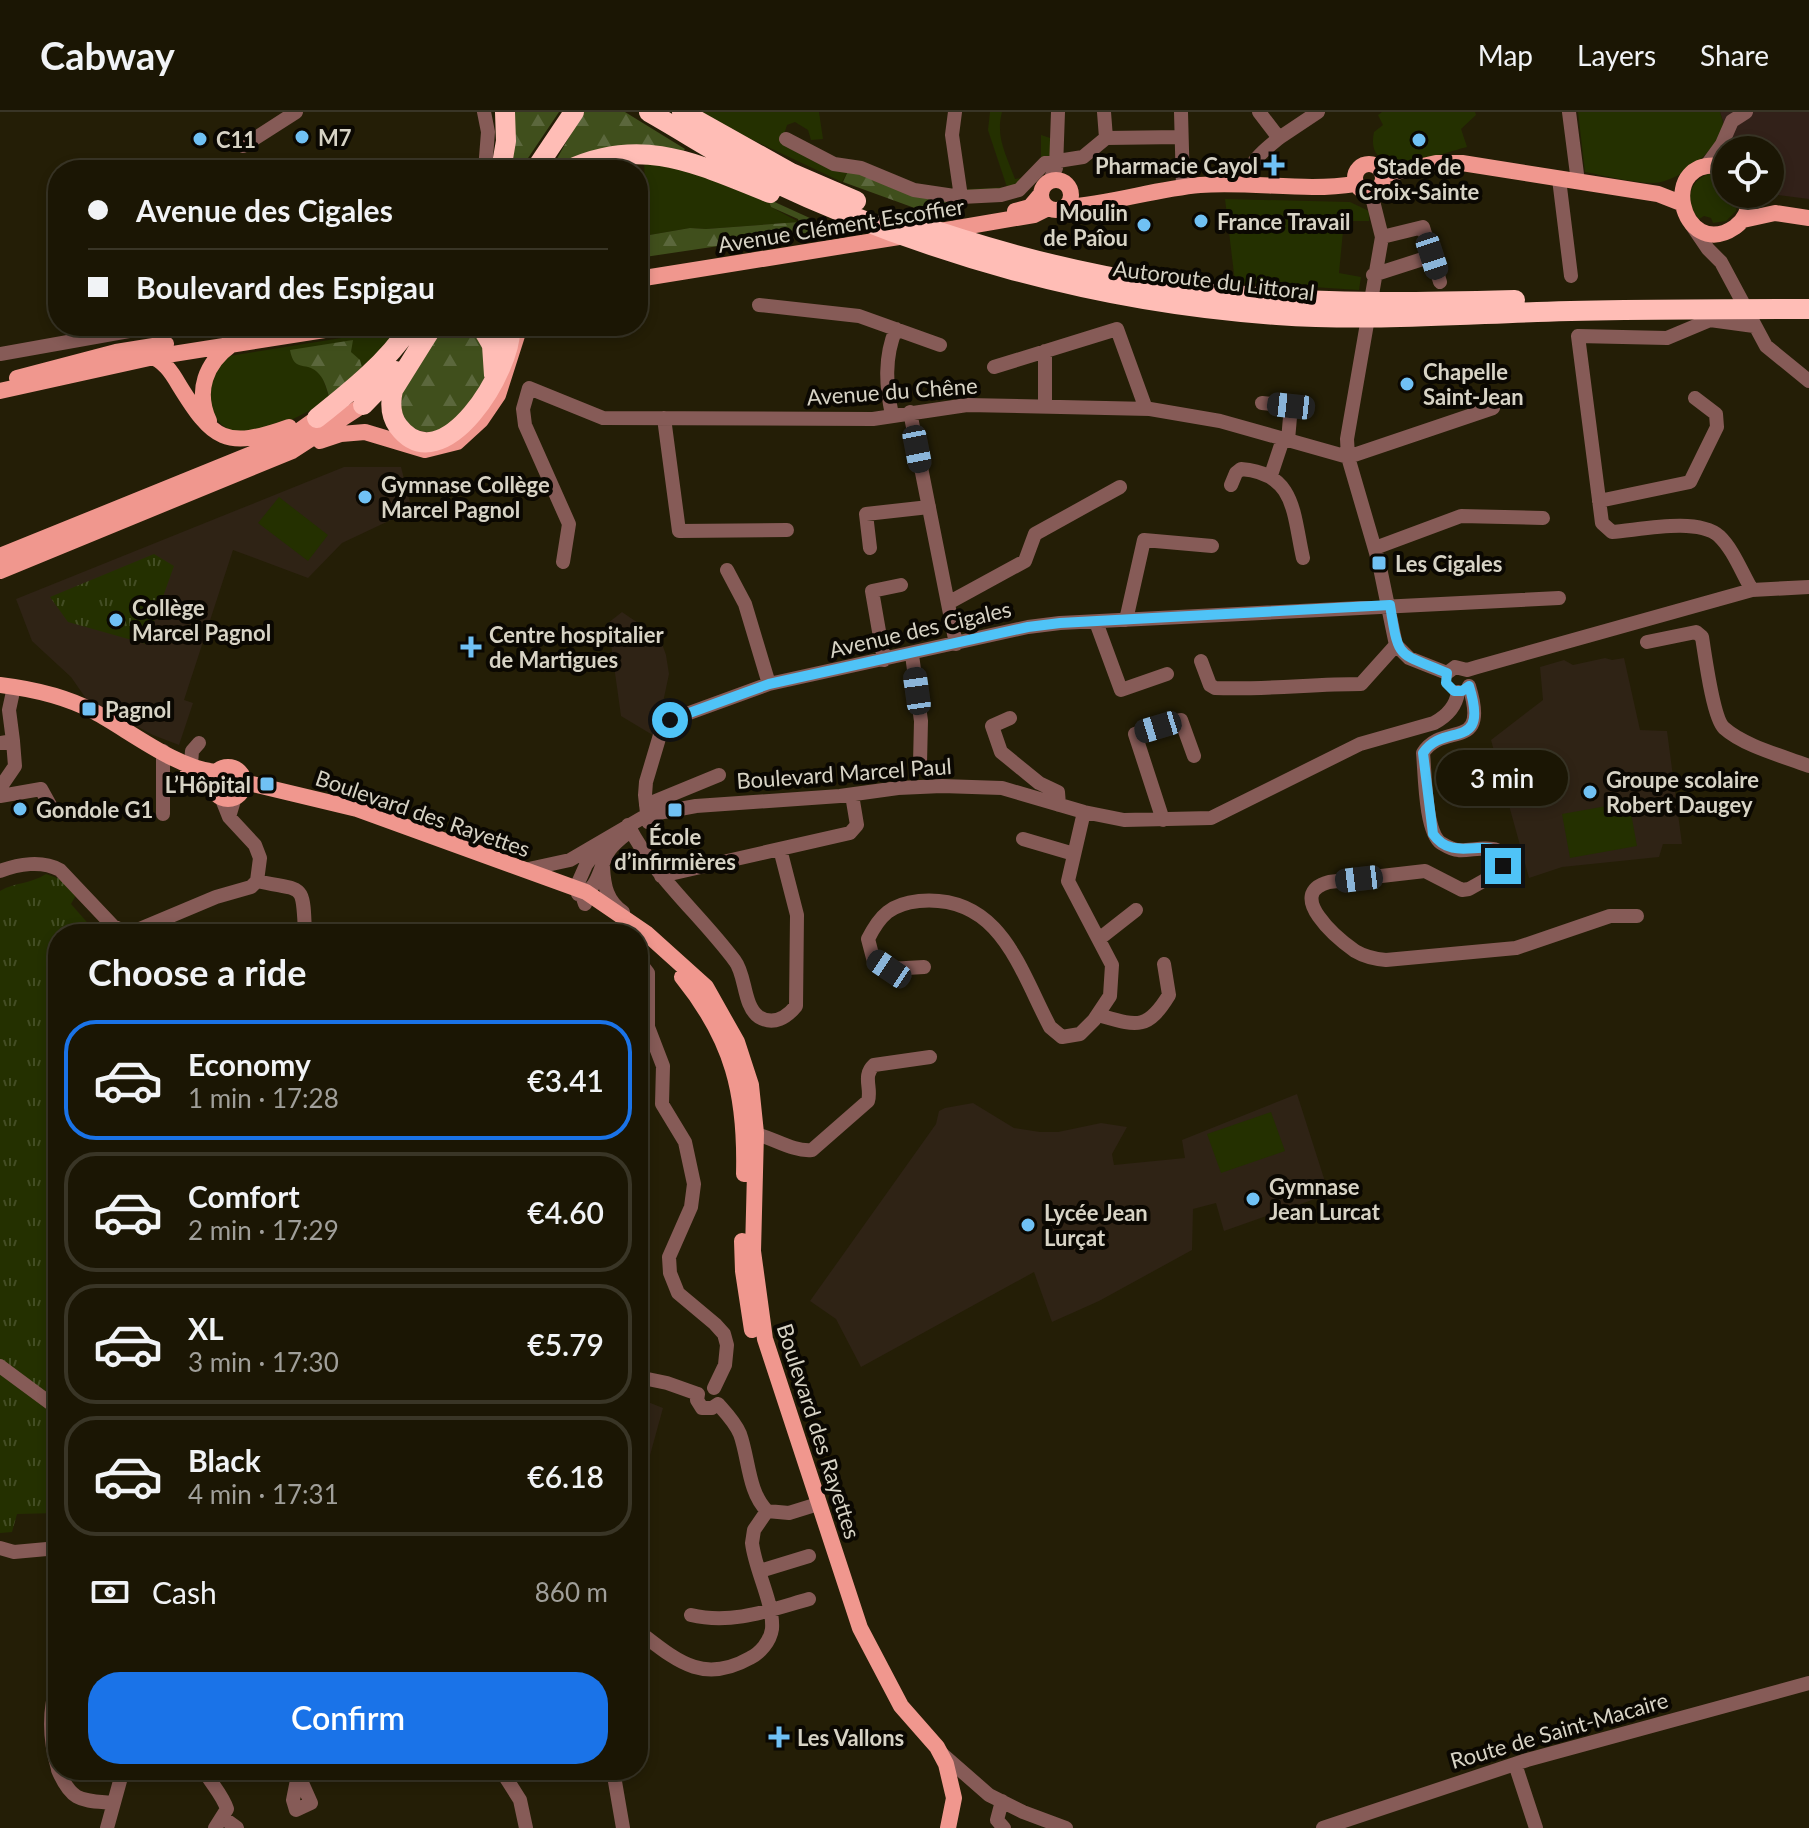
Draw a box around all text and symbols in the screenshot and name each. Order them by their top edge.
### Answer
text: Cabway [40,32,175,78]
text: Map [1478,38,1533,72]
text: Layers [1577,38,1656,72]
text: Share [1700,38,1769,72]
place label: M7 [318,124,352,151]
place label: C11 [216,126,256,153]
marker: M7 [293,128,311,146]
marker: C11 [191,130,209,148]
marker: Stade de Croix-Sainte [1410,131,1428,149]
map controls [1712,136,1784,208]
button: locate [1712,136,1784,208]
place label: Pharmacie Cayol [1095,152,1258,179]
place label: Stade de Croix-Sainte [1359,153,1480,205]
marker: Pharmacie Cayol [1265,156,1283,174]
text: Avenue des Cigales [136,192,393,228]
street label: Avenue Clément Escoffier [716,192,966,258]
place label: Moulin de Paîou [1043,199,1128,251]
place label: France Travail [1217,208,1351,235]
marker: France Travail [1192,212,1210,230]
marker: Moulin de Paîou [1135,216,1153,234]
car [1413,229,1451,283]
street label: Autoroute du Littoral [1112,254,1316,306]
text: Boulevard des Espigau [136,269,435,305]
place label: Chapelle Saint-Jean [1423,358,1524,410]
street label: Avenue du Chêne [806,372,978,410]
marker: Chapelle Saint-Jean [1398,375,1416,393]
car [1266,392,1316,420]
car [901,423,933,475]
place label: Gymnase Collège Marcel Pagnol [381,471,550,523]
marker: Gymnase Collège Marcel Pagnol [356,488,374,506]
place label: Les Cigales [1395,550,1502,577]
marker: Les Cigales [1370,554,1388,572]
place label: Collège Marcel Pagnol [132,594,271,646]
street label: Avenue des Cigales [826,595,1014,663]
marker: Collège Marcel Pagnol [107,611,125,629]
place label: Centre hospitalier de Martigues [489,621,664,673]
marker: Centre hospitalier de Martigues [460,636,482,658]
car [902,666,932,716]
place label: Pagnol [105,696,172,723]
marker: Pagnol [80,700,98,718]
route start [652,702,688,738]
car [1132,709,1184,745]
callout: 3 min [1437,750,1569,806]
street label: Boulevard Marcel Paul [736,752,952,794]
text: 3 min [1470,762,1534,794]
street label: Boulevard des Rayettes [312,764,534,862]
place label: Groupe scolaire Robert Daugey [1606,766,1759,818]
place label: L’Hôpital [165,771,251,798]
marker: L’Hôpital [258,775,276,793]
marker: Groupe scolaire Robert Daugey [1581,783,1599,801]
place label: Gondole G1 [36,796,153,823]
marker: Gondole G1 [11,800,29,818]
marker: École d’infirmières [666,801,684,819]
place label: École d’infirmières [614,823,736,875]
route end [1485,848,1521,884]
car [1334,864,1384,894]
car [862,946,916,992]
text: Choose a ride [88,950,307,994]
icon: car [92,1044,164,1116]
text: Economy [188,1046,311,1082]
text: €3.41 [527,1062,604,1098]
text: 1 min · 17:28 [188,1082,339,1114]
place label: Gymnase Jean Lurcat [1269,1173,1381,1225]
icon: car [92,1176,164,1248]
text: Comfort [188,1178,300,1214]
marker: Gymnase Jean Lurcat [1244,1190,1262,1208]
text: €4.60 [527,1194,604,1230]
place label: Lycée Jean Lurçat [1044,1199,1148,1251]
text: 2 min · 17:29 [188,1214,339,1246]
marker: Lycée Jean Lurçat [1019,1216,1037,1234]
icon: car [92,1308,164,1380]
text: XL [188,1310,224,1346]
street label: Boulevard des Rayettes [771,1320,867,1542]
text: €5.79 [527,1326,604,1362]
text: 3 min · 17:30 [188,1346,339,1378]
icon: car [92,1440,164,1512]
text: Black [188,1442,261,1478]
text: €6.18 [527,1458,604,1494]
text: 4 min · 17:31 [188,1478,339,1510]
icon: cash [88,1570,132,1614]
text: Cash [152,1574,217,1610]
text: 860 m [535,1576,608,1608]
button: Confirm [88,1672,608,1764]
street label: Route de Saint-Macaire [1447,1686,1671,1774]
place label: Les Vallons [797,1724,904,1751]
marker: Les Vallons [768,1726,790,1748]

